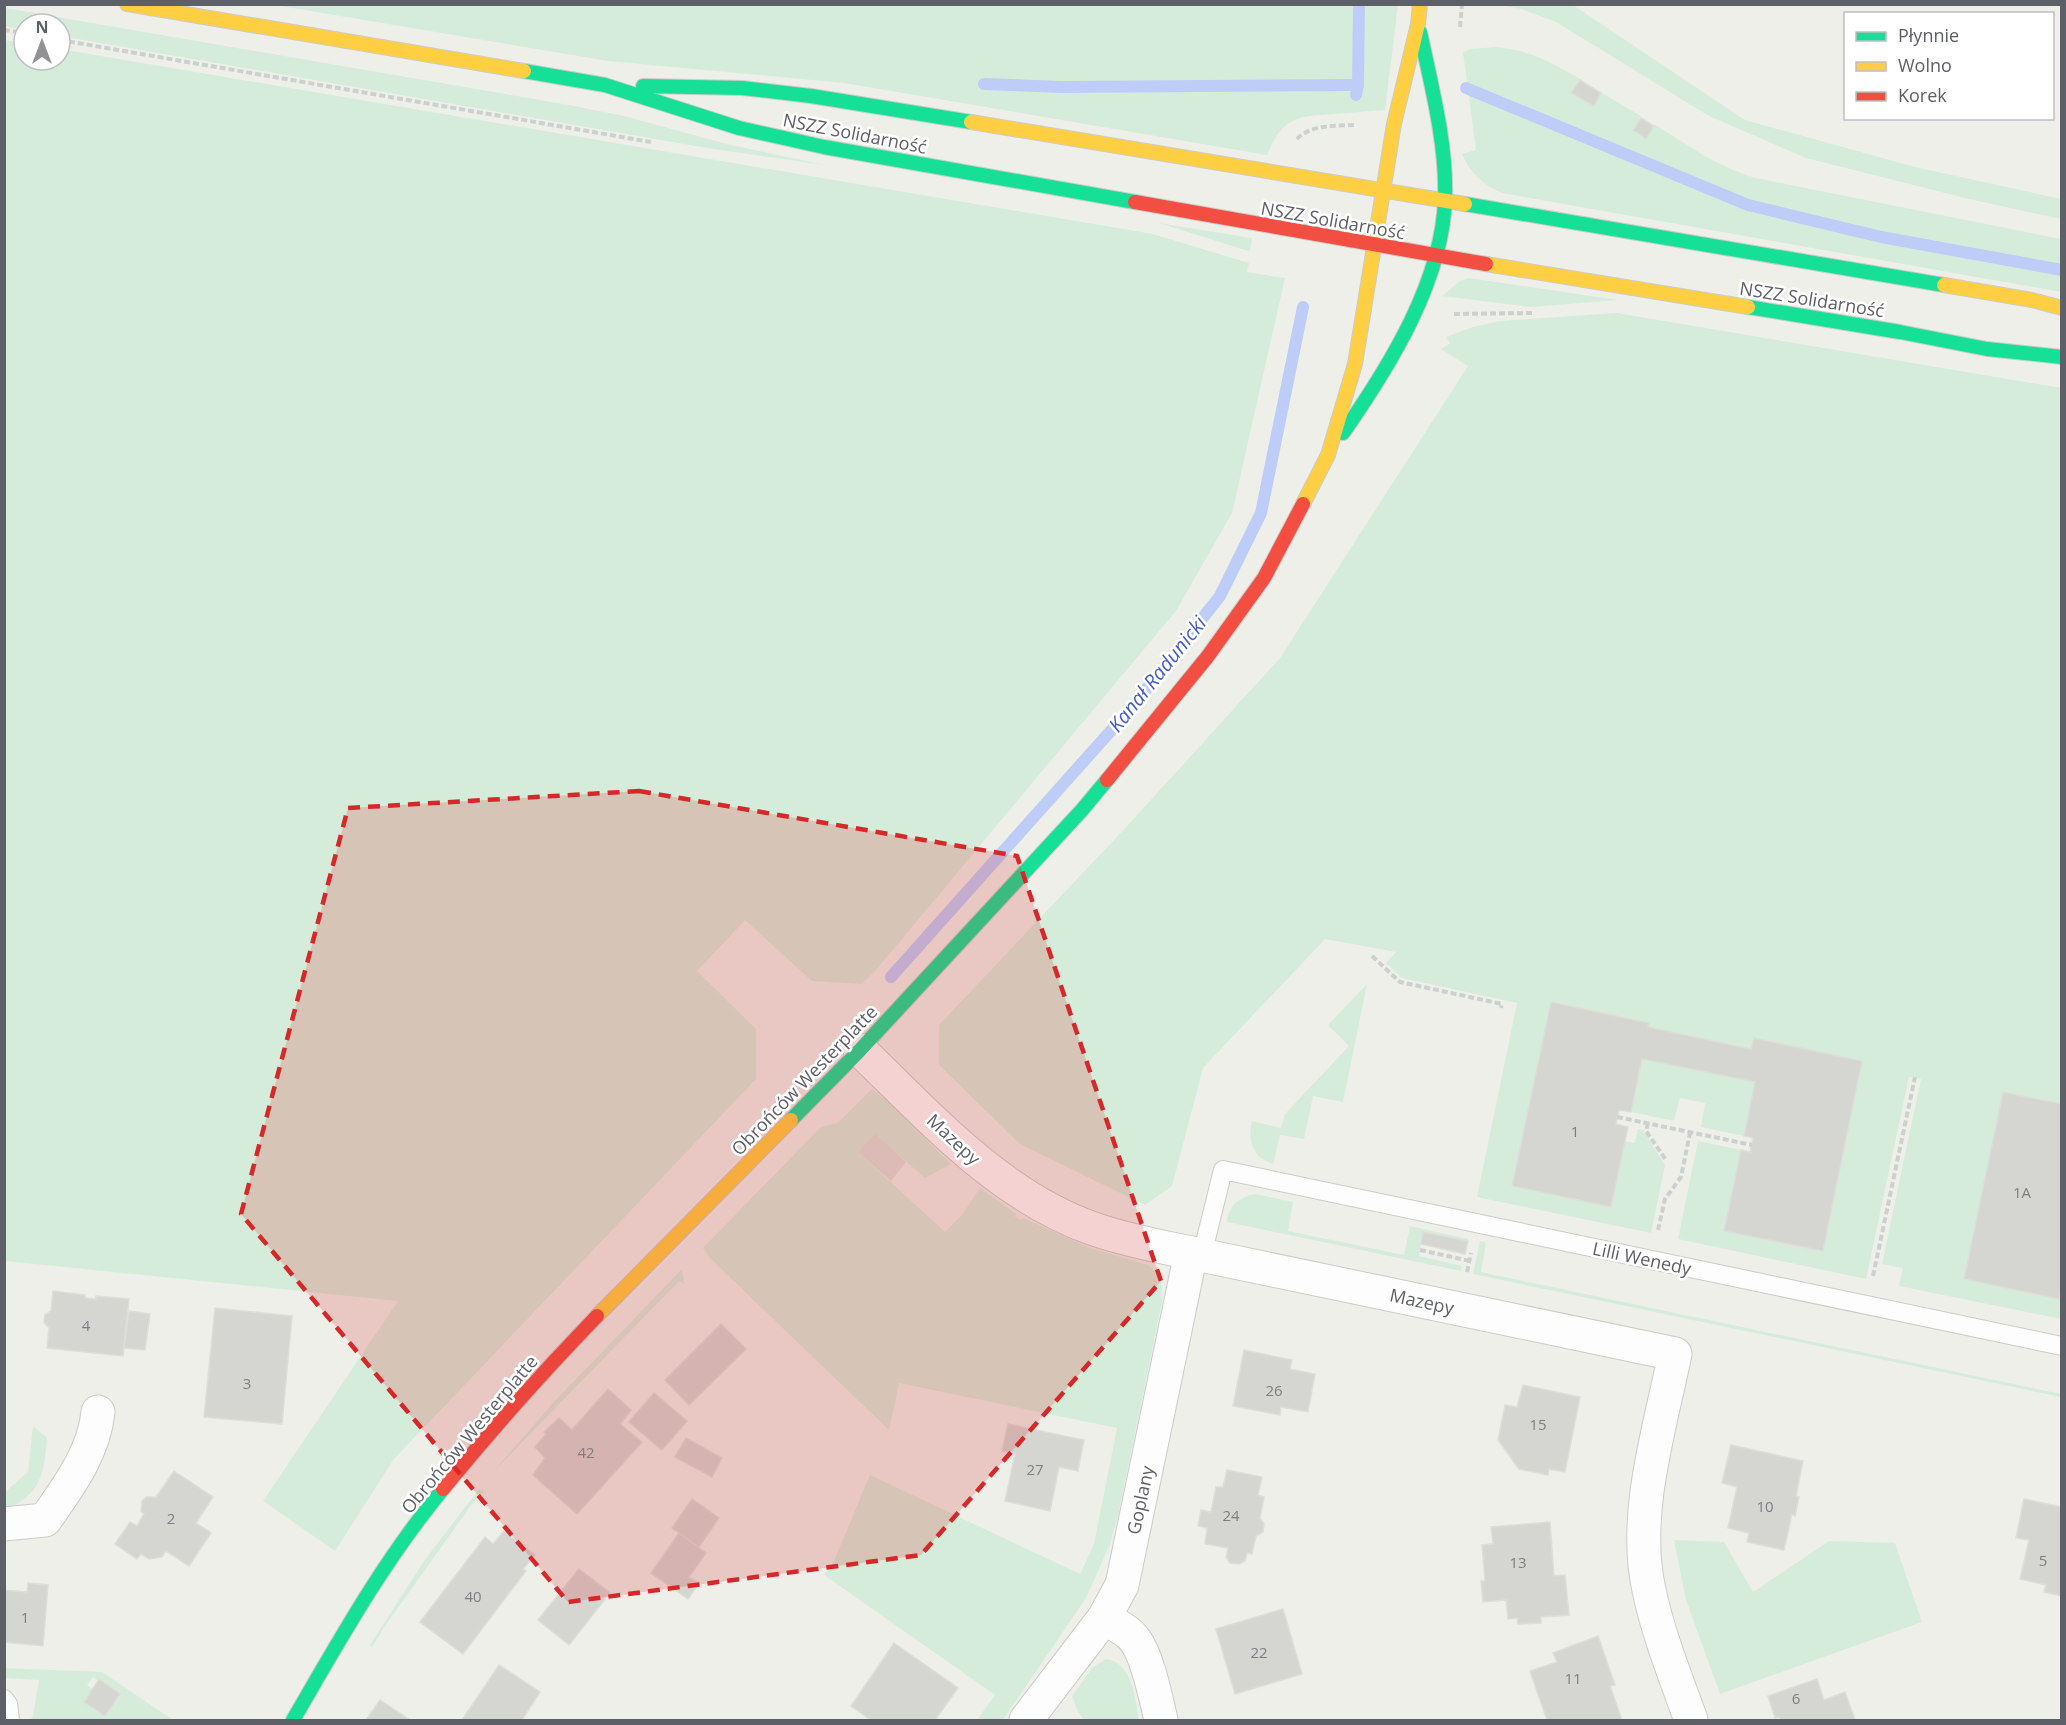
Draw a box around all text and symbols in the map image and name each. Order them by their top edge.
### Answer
north arrow [12,12,72,72]
legend [1844,12,2054,120]
text: N [35,16,49,38]
text: Płynnie [1898,23,1959,47]
text: Wolno [1898,53,1952,77]
text: Korek [1898,83,1947,107]
street label: NSZZ Solidarność [781,107,929,159]
street label: NSZZ Solidarność [1259,196,1407,245]
street label: NSZZ Solidarność [1738,276,1886,322]
water label: Kanał Radunicki [1102,610,1213,738]
street label: Obrońców Westerplatte [726,1000,882,1160]
street label: Mazepy [922,1108,987,1171]
house number: 1 [1571,1121,1579,1141]
house number: 1A [2013,1182,2032,1202]
street label: Lilli Wenedy [1591,1236,1694,1280]
street label: Mazepy [1388,1283,1457,1320]
house number: 4 [82,1315,91,1335]
street label: Obrońców Westerplatte [396,1350,542,1518]
house number: 3 [243,1373,251,1393]
house number: 26 [1265,1380,1283,1400]
house number: 15 [1529,1414,1547,1434]
house number: 42 [577,1442,595,1462]
house number: 27 [1026,1459,1044,1479]
street label: Goplany [1121,1463,1159,1537]
house number: 10 [1756,1496,1774,1516]
house number: 24 [1222,1505,1240,1525]
house number: 2 [167,1508,175,1528]
house number: 5 [2039,1550,2047,1570]
house number: 13 [1509,1552,1527,1572]
house number: 40 [464,1586,482,1606]
house number: 1 [21,1607,29,1627]
house number: 22 [1250,1642,1268,1662]
house number: 11 [1564,1668,1582,1688]
house number: 6 [1792,1688,1800,1708]

